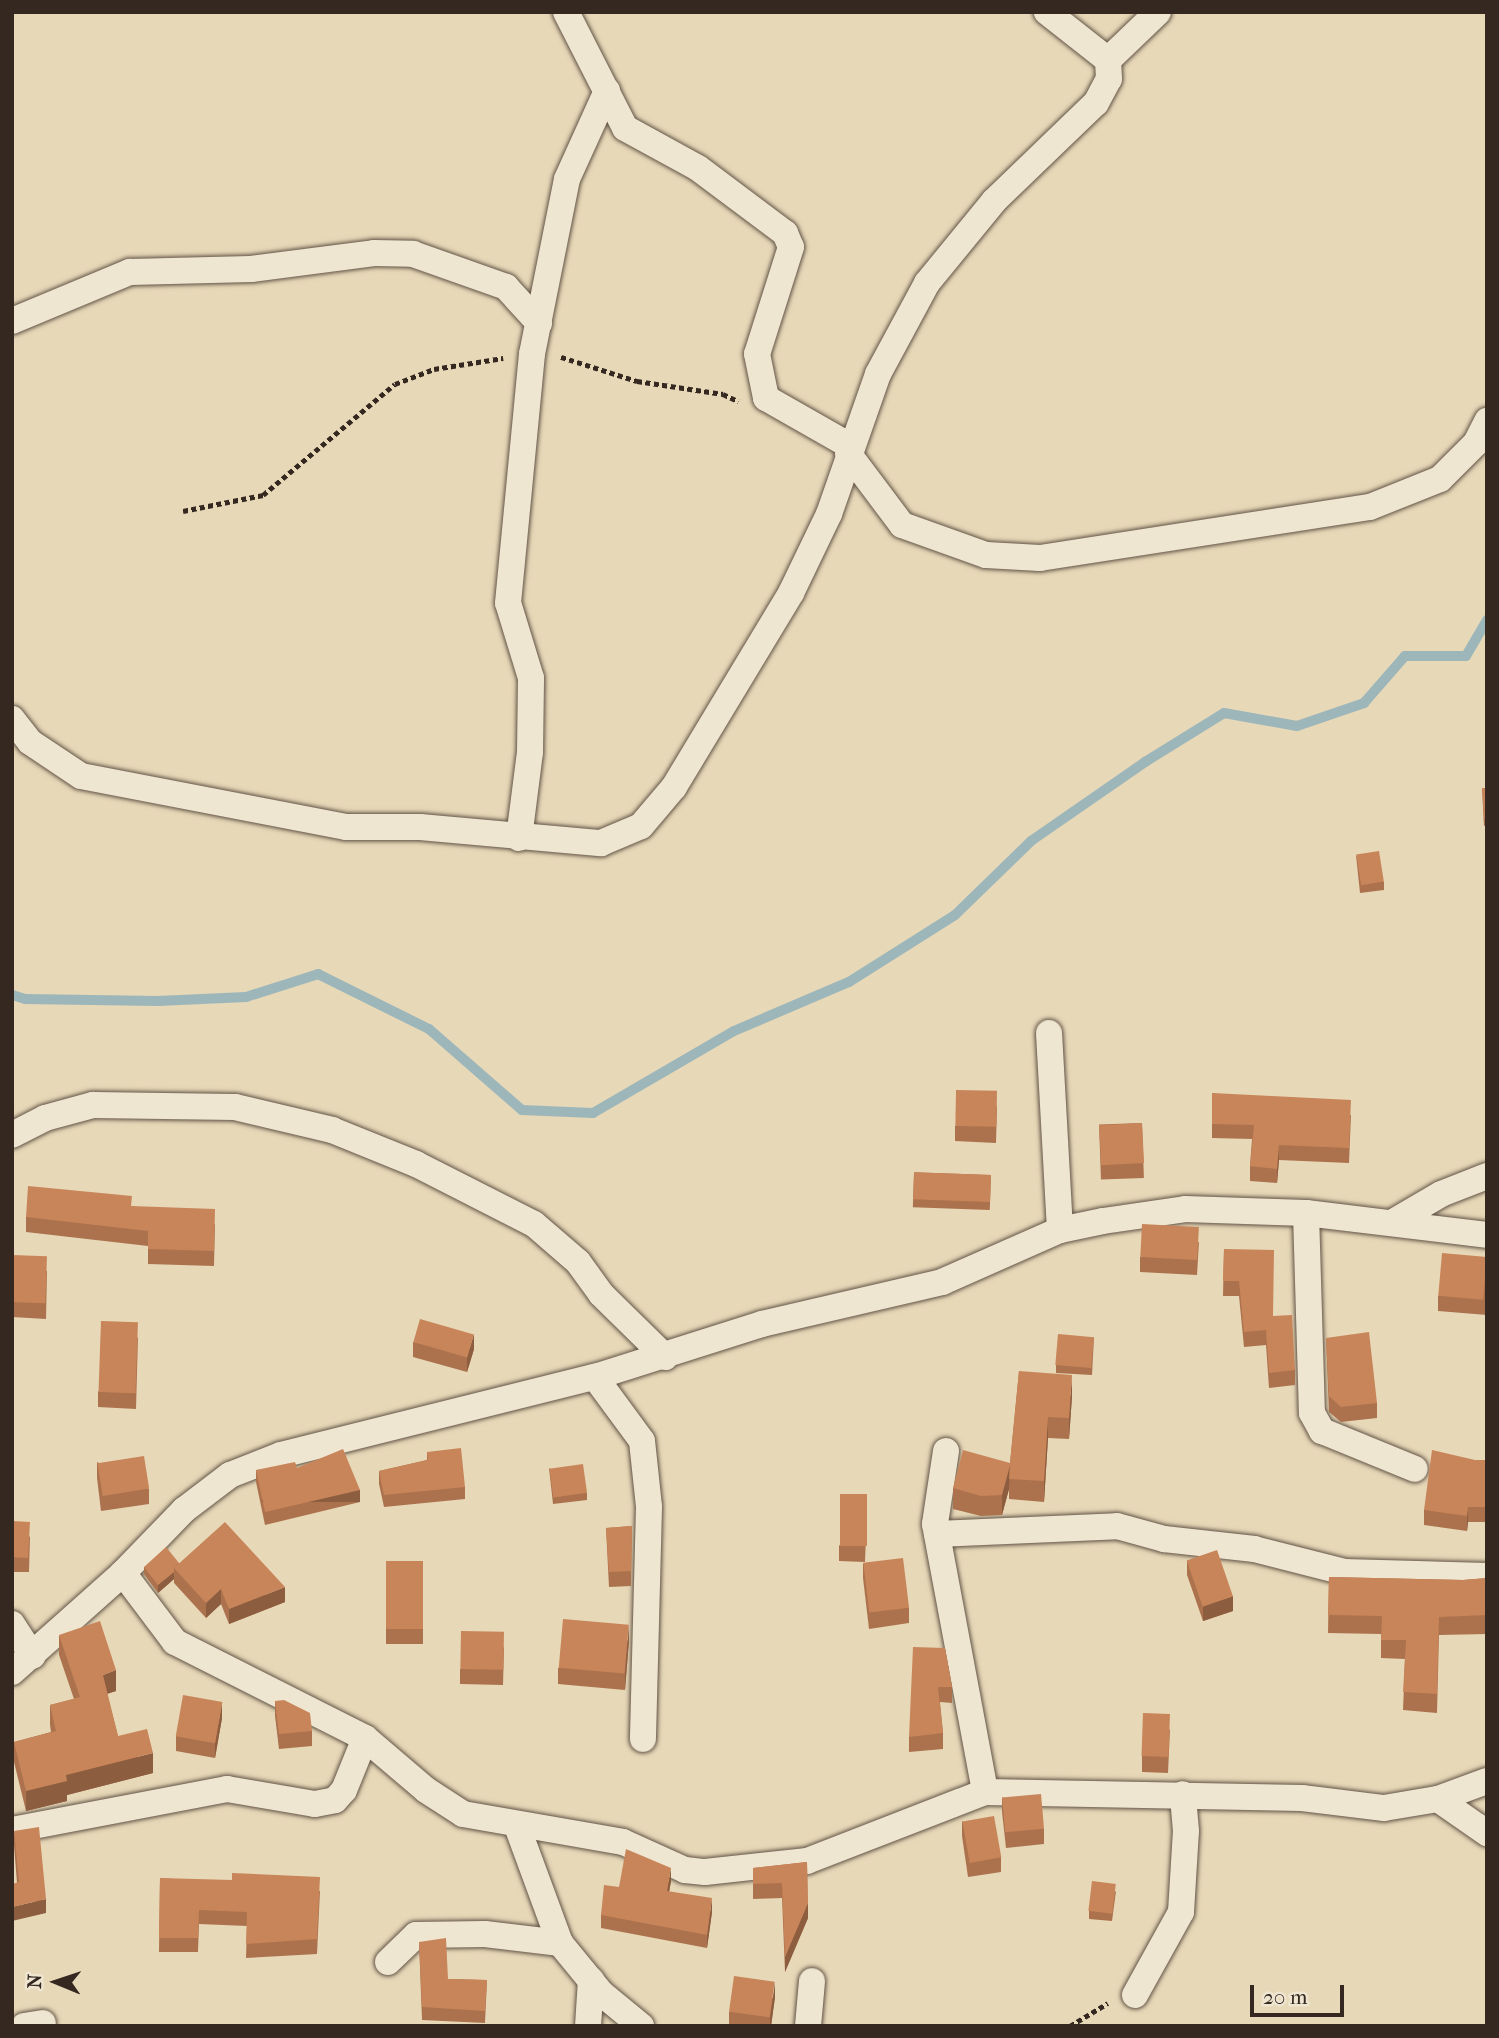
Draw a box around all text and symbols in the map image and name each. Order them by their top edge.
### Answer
north arrow [21,1947,91,2017]
scale bar [1254,1972,1348,2016]
text: N [24,1974,46,1989]
text: 20 m [1263,1985,1307,2009]

